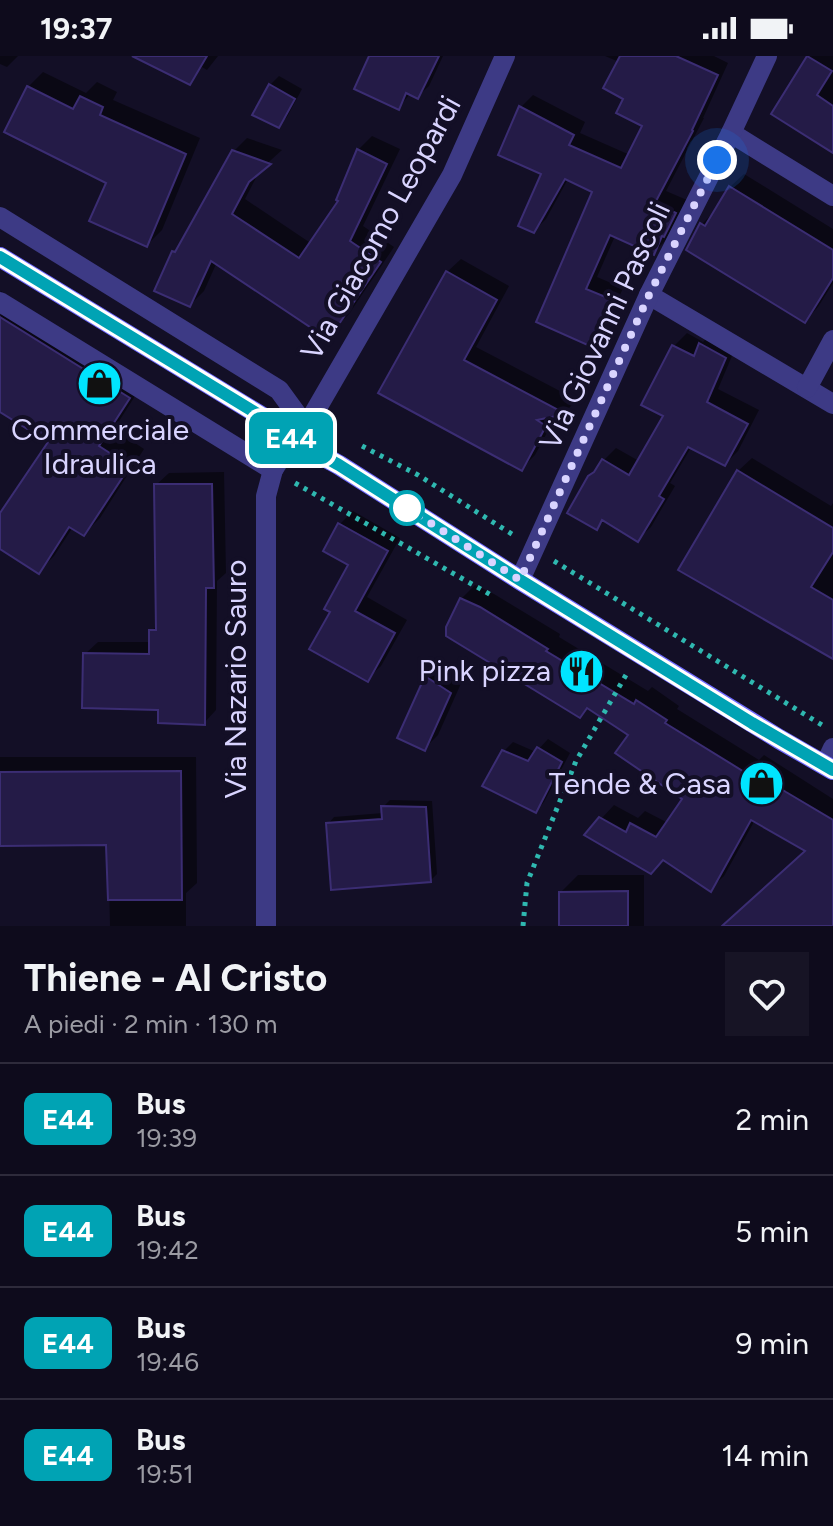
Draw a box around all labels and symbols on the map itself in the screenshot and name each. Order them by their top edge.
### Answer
street label: Via Giacomo Leopardi [292,89,469,366]
your location [697,140,737,180]
street label: Via Giovanni Pascoli [531,196,678,456]
shop icon: Commerciale Idraulica [76,360,124,408]
place label: Commerciale Idraulica [11,411,189,482]
line badge: E44 [245,412,337,464]
unlabelled marker [390,491,424,525]
street label: Via Nazario Sauro [217,560,254,798]
restaurant icon: Pink pizza [558,647,606,695]
place label: Pink pizza [419,652,551,689]
shop icon: Tende & Casa [738,760,786,808]
place label: Tende & Casa [549,765,731,802]

